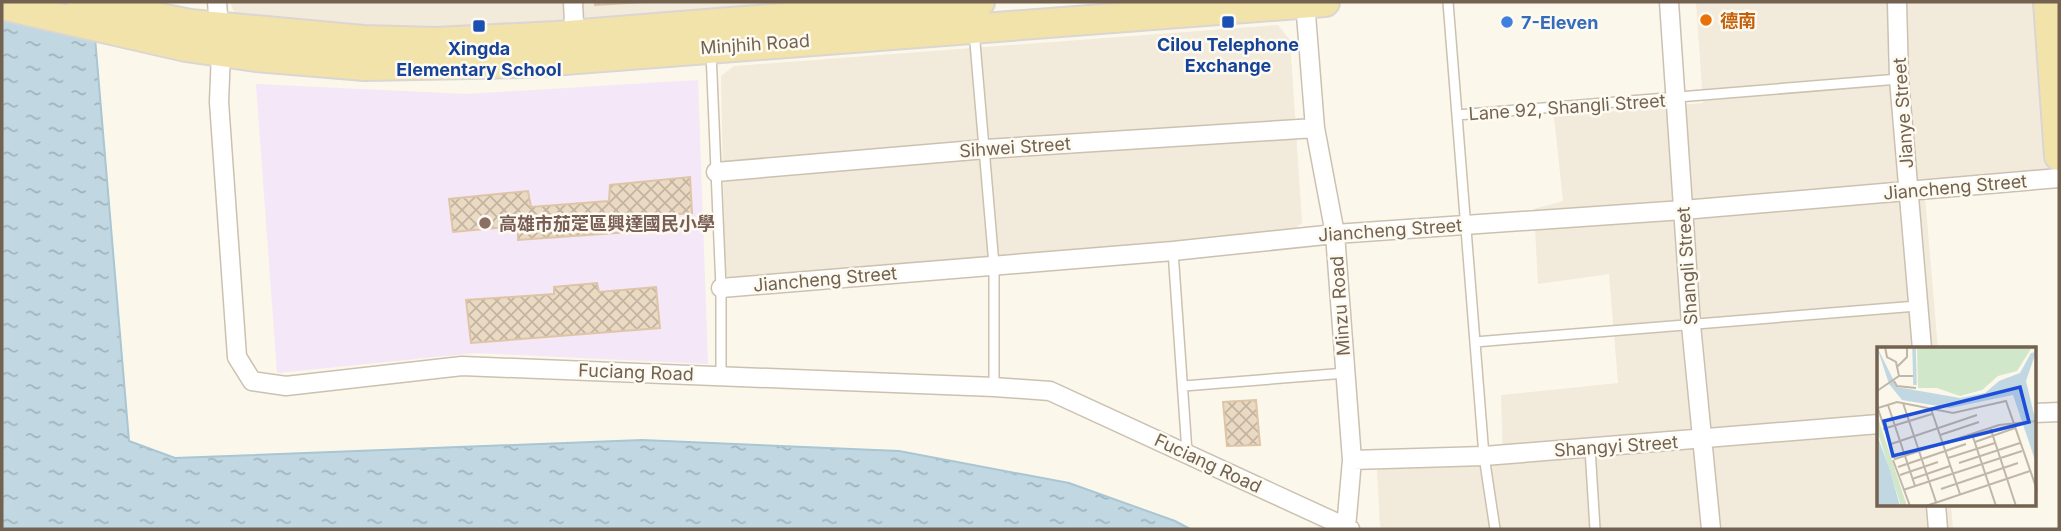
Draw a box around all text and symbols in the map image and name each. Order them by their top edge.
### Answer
place label: 德南 [1720,10,1756,31]
place label: 7-Eleven [1521,12,1599,33]
marker: 德南 [1698,12,1714,28]
marker: Cilou Telephone Exchange [1220,14,1236,30]
marker: 7-Eleven [1499,14,1515,30]
marker: Xingda Elementary School [471,18,487,34]
street label: Minjhih Road [700,30,810,58]
place label: Cilou Telephone Exchange [1157,34,1299,76]
place label: Xingda Elementary School [396,38,562,80]
street label: Jianye Street [1889,57,1917,169]
street label: Lane 92, Shangli Street [1468,90,1666,124]
street label: Sihwei Street [959,133,1072,161]
street label: Jiancheng Street [1882,170,2028,204]
street label: Shangli Street [1672,206,1702,326]
place label: 高雄市茄萣區興達國民小學 [499,213,715,234]
street label: Jiancheng Street [1317,214,1463,246]
marker: 高雄市茄萣區興達國民小學 [477,215,493,231]
street label: Minzu Road [1326,255,1354,357]
street label: Jiancheng Street [752,262,898,296]
inset map [1877,347,2036,506]
street label: Fuciang Road [578,359,694,385]
street label: Fuciang Road [1151,429,1265,497]
street label: Shangyi Street [1553,431,1679,461]

